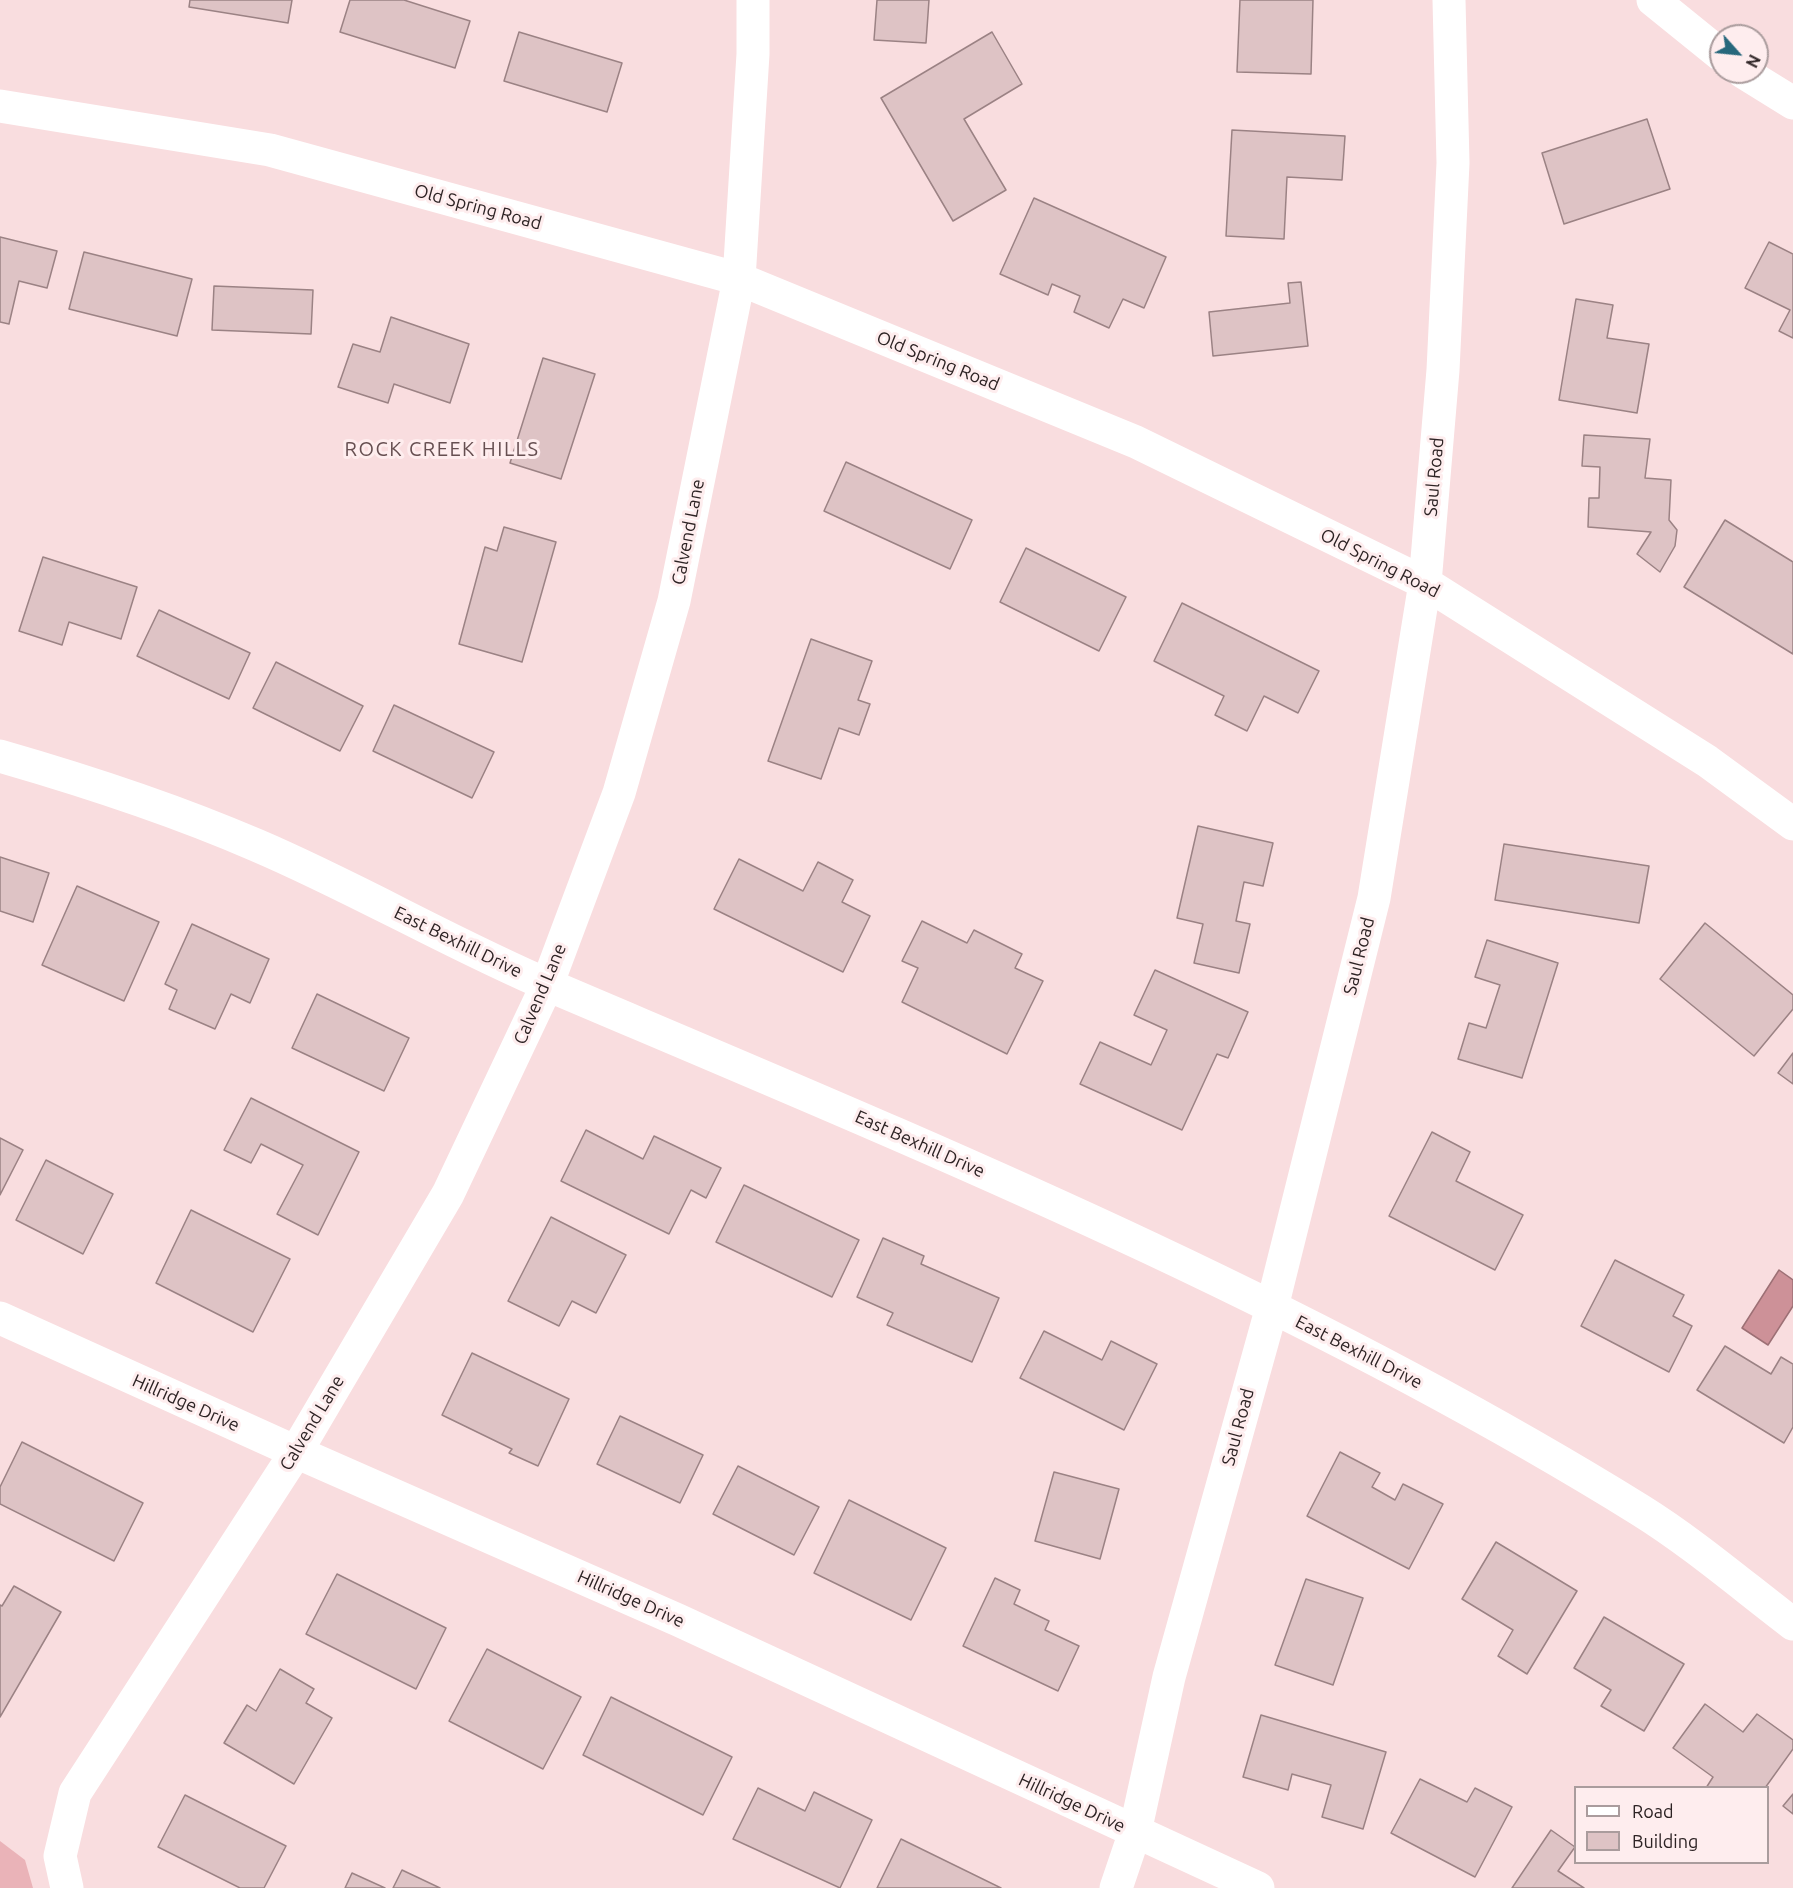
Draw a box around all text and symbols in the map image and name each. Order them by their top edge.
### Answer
north arrow [1709,24,1769,84]
text: N [1743,52,1764,71]
street label: Old Spring Road [412,180,544,234]
street label: Old Spring Road [873,326,1003,396]
district label: ROCK CREEK HILLS [344,437,540,461]
street label: Saul Road [1420,437,1448,517]
street label: Calvend Lane [667,477,709,587]
street label: Old Spring Road [1317,524,1443,602]
street label: East Bexhill Drive [391,902,525,982]
street label: Saul Road [1339,915,1379,997]
street label: Calvend Lane [509,940,571,1048]
street label: East Bexhill Drive [852,1106,988,1182]
street label: East Bexhill Drive [1292,1311,1426,1393]
street label: Hillridge Drive [129,1370,243,1436]
street label: Calvend Lane [275,1371,349,1475]
street label: Saul Road [1217,1386,1259,1468]
street label: Hillridge Drive [574,1566,688,1632]
street label: Hillridge Drive [1015,1769,1129,1837]
legend [1574,1786,1769,1864]
text: Road [1632,1801,1674,1821]
text: Building [1632,1831,1698,1851]

